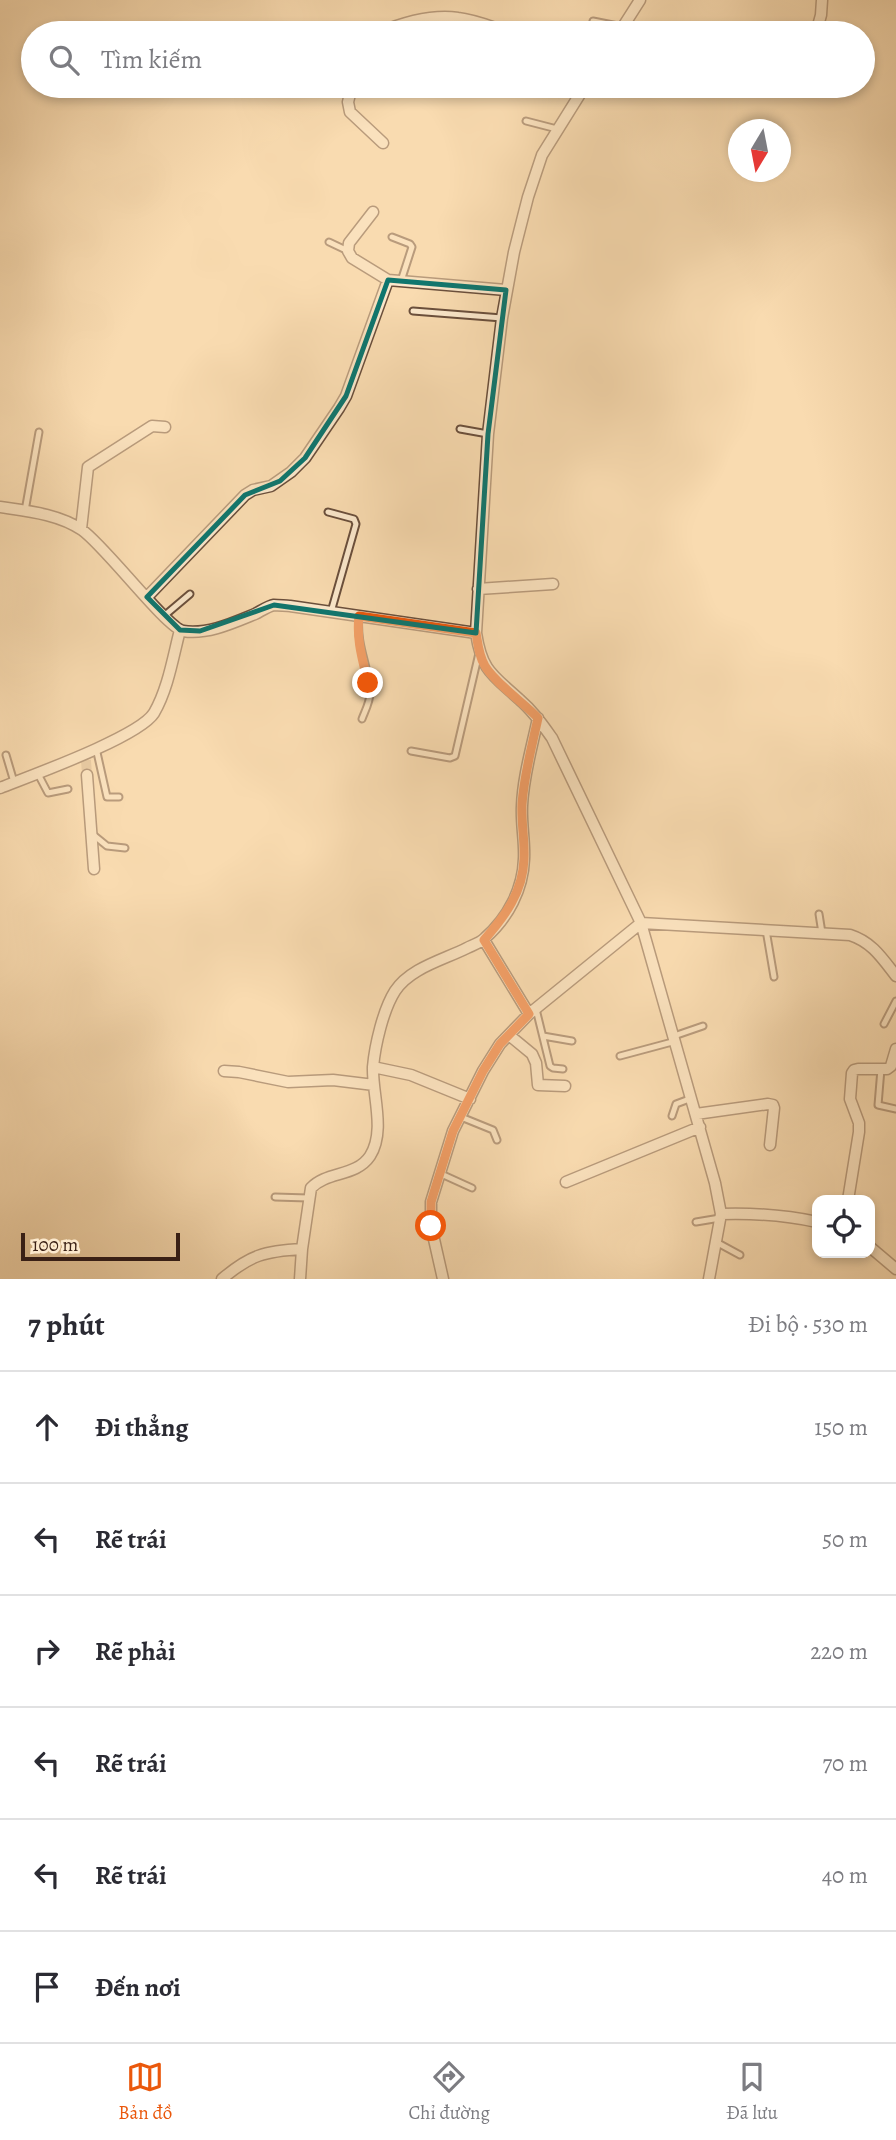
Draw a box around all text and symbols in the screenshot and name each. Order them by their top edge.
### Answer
search box [21,21,875,98]
icon: search [45,41,83,79]
text: Tìm kiếm [101,42,202,77]
north arrow [728,119,791,182]
route end [352,667,383,698]
map controls [812,1195,875,1258]
button: locate [812,1195,875,1258]
route start [415,1210,446,1241]
scale bar [21,1230,180,1262]
text: 100 m [32,1232,78,1258]
text: 7 phút [28,1305,105,1345]
text: Đi bộ · 530 m [748,1309,868,1340]
icon: ahead [28,1408,66,1446]
text: Đi thẳng [95,1410,189,1445]
text: 150 m [814,1412,868,1443]
icon: left [28,1520,66,1558]
text: Rẽ trái [95,1522,167,1557]
text: 50 m [822,1524,868,1555]
icon: right [28,1632,66,1670]
text: Rẽ phải [95,1634,176,1669]
text: 220 m [810,1636,868,1667]
icon: left [28,1744,66,1782]
text: Rẽ trái [95,1746,167,1781]
text: 70 m [822,1748,868,1779]
icon: left [28,1856,66,1894]
text: Rẽ trái [95,1858,167,1893]
text: 40 m [822,1860,868,1891]
icon: arrive [28,1968,66,2006]
text: Đến nơi [95,1970,181,2005]
tab: Bản đồ [118,2058,172,2126]
tab: Chỉ đường [408,2058,490,2126]
tab: Đã lưu [726,2058,778,2126]

